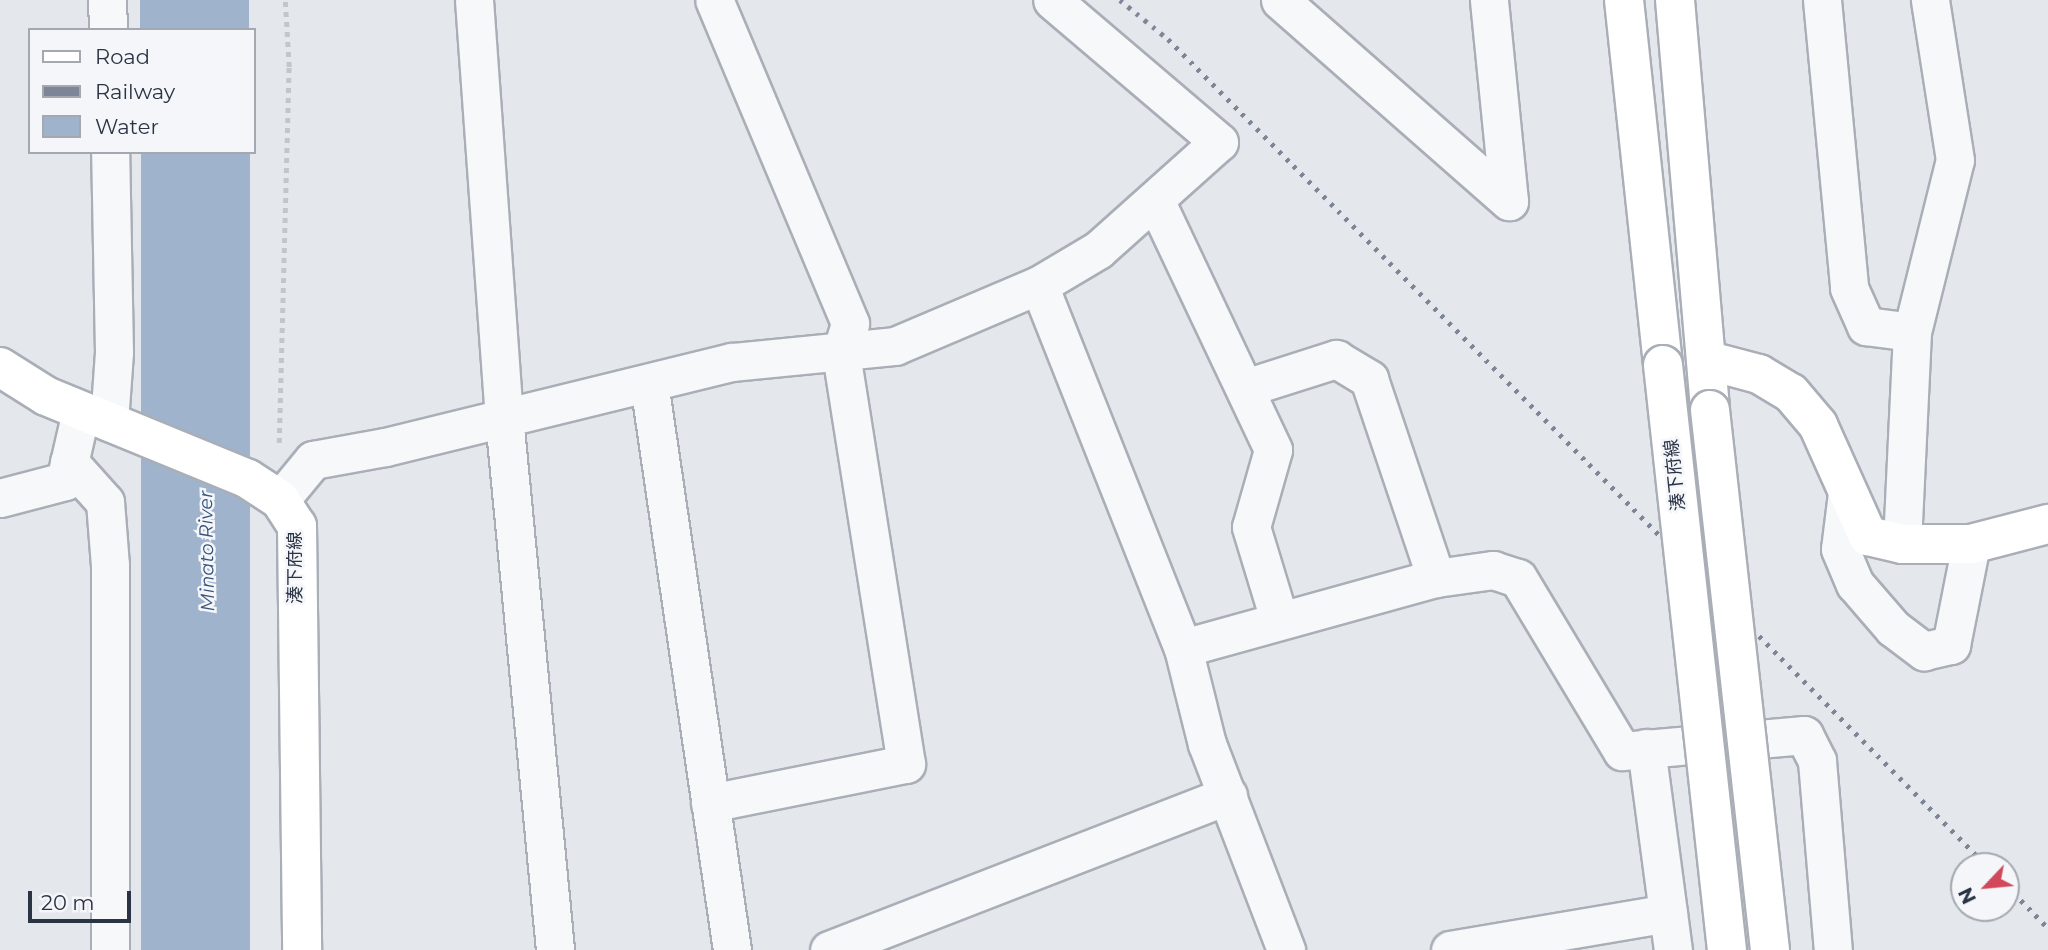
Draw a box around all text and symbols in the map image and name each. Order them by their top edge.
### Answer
legend [28,28,256,154]
text: Road [95,44,150,69]
text: Railway [95,79,175,104]
text: Water [95,114,159,139]
street label: 湊下府線 [1660,438,1690,512]
water label: Minato River [195,490,219,612]
street label: 湊下府線 [284,532,306,604]
north arrow [1950,852,2020,922]
scale bar [32,876,135,920]
text: N [1954,884,1981,907]
text: 20 m [41,890,95,915]

